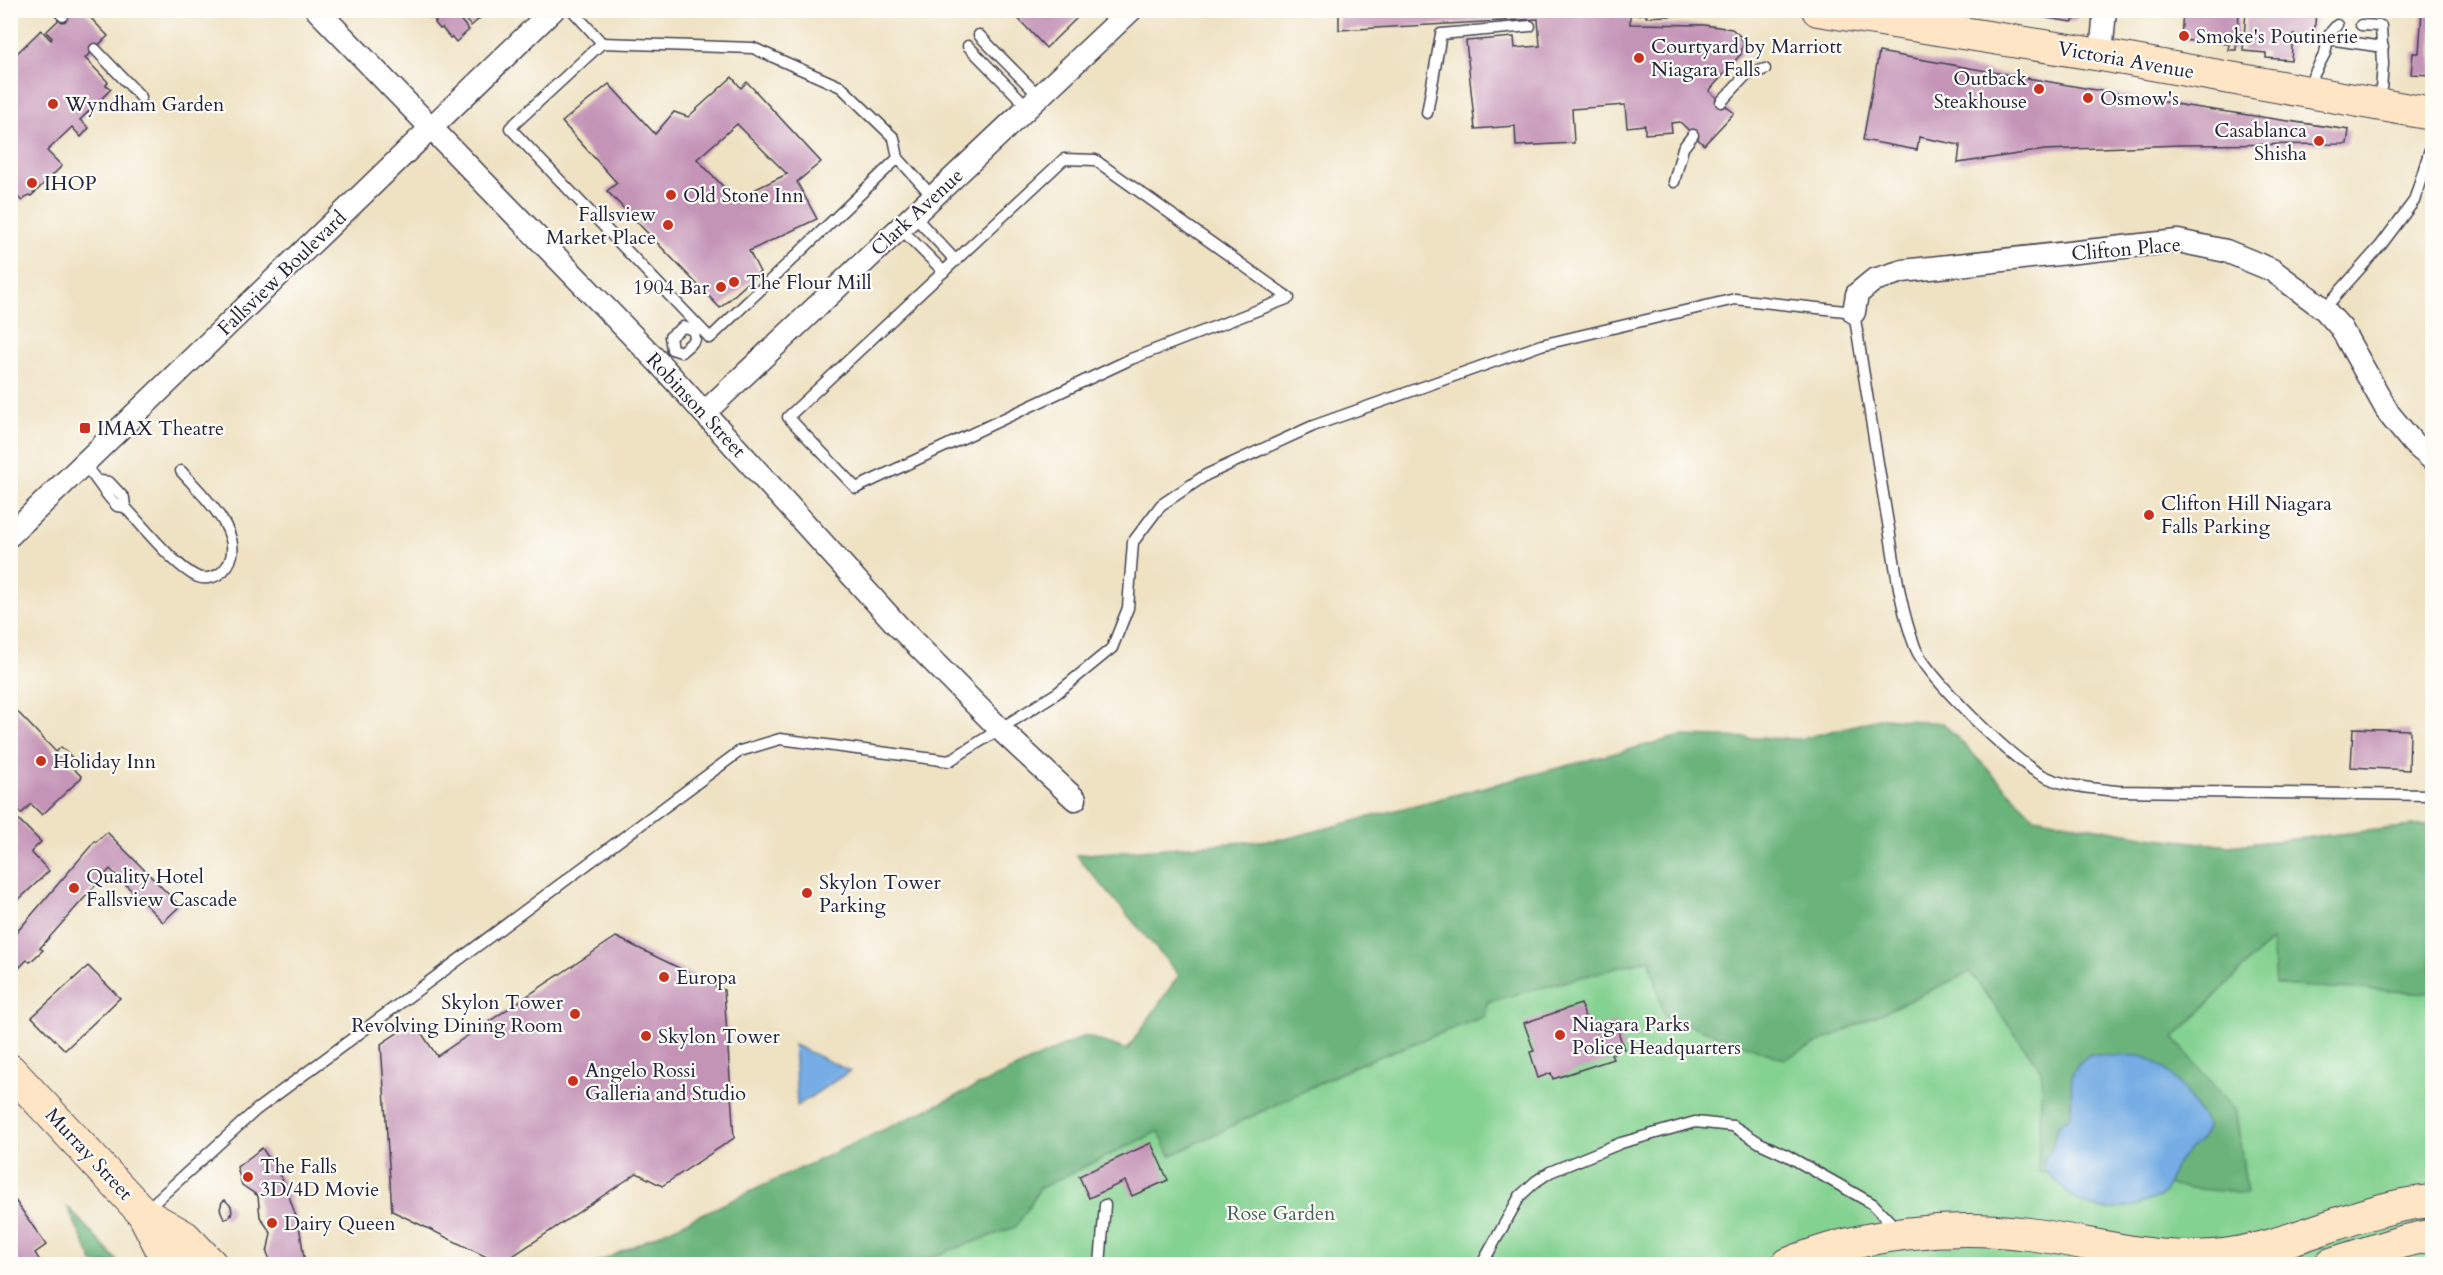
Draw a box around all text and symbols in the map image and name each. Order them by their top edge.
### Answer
place label: Smoke's Poutinerie [2196,23,2358,50]
marker: Smoke's Poutinerie [2177,29,2191,43]
place label: Courtyard by Marriott Niagara Falls [1651,33,1843,83]
street label: Victoria Avenue [2056,35,2196,85]
marker: Courtyard by Marriott Niagara Falls [1632,51,1646,65]
place label: Outback Steakhouse [1934,65,2027,115]
marker: Outback Steakhouse [2032,82,2046,96]
place label: Osmow's [2100,85,2179,112]
place label: Wyndham Garden [64,91,225,118]
marker: Osmow's [2081,91,2095,105]
marker: Wyndham Garden [46,97,60,111]
place label: Casablanca Shisha [2214,117,2307,167]
marker: Casablanca Shisha [2312,134,2326,148]
street label: Clark Avenue [865,162,969,262]
place label: IHOP [44,170,97,197]
marker: IHOP [25,176,39,190]
place label: Old Stone Inn [683,182,805,209]
marker: Old Stone Inn [664,188,678,202]
place label: Fallsview Market Place [546,201,656,251]
street label: Fallsview Boulevard [212,204,353,342]
marker: Fallsview Market Place [661,218,675,232]
street label: Clifton Place [2070,231,2182,267]
place label: The Flour Mill [746,269,872,296]
place label: 1904 Bar [633,274,710,301]
marker: The Flour Mill [727,275,741,289]
marker: 1904 Bar [714,280,728,294]
street label: Robinson Street [640,347,752,464]
place label: IMAX Theatre [97,415,224,442]
marker: IMAX Theatre [78,421,92,435]
place label: Clifton Hill Niagara Falls Parking [2161,490,2332,540]
marker: Clifton Hill Niagara Falls Parking [2142,508,2156,522]
place label: Holiday Inn [53,748,157,775]
marker: Holiday Inn [34,754,48,768]
place label: Quality Hotel Fallsview Cascade [86,863,237,913]
place label: Skylon Tower Parking [819,869,942,919]
marker: Quality Hotel Fallsview Cascade [67,881,81,895]
marker: Skylon Tower Parking [800,886,814,900]
place label: Europa [676,964,737,991]
marker: Europa [657,970,671,984]
place label: Skylon Tower Revolving Dining Room [351,989,564,1039]
marker: Skylon Tower Revolving Dining Room [568,1007,582,1021]
place label: Niagara Parks Police Headquarters [1572,1011,1741,1061]
place label: Skylon Tower [658,1023,781,1050]
marker: Niagara Parks Police Headquarters [1553,1028,1567,1042]
marker: Skylon Tower [639,1029,653,1043]
place label: Angelo Rossi Galleria and Studio [585,1057,746,1107]
marker: Angelo Rossi Galleria and Studio [566,1074,580,1088]
street label: Murray Street [39,1102,139,1207]
place label: The Falls 3D/4D Movie [260,1153,379,1203]
marker: The Falls 3D/4D Movie [241,1170,255,1184]
park label: Rose Garden [1227,1200,1336,1227]
place label: Dairy Queen [284,1210,396,1237]
marker: Dairy Queen [265,1216,279,1230]

